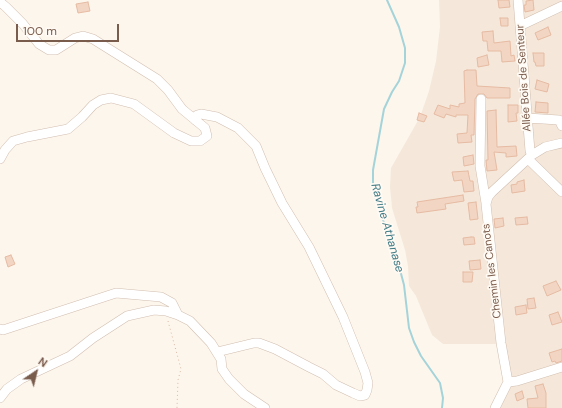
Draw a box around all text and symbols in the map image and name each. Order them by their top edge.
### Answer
scale bar [18,16,121,42]
text: 100 m [23,23,57,39]
street label: Allée Bois de Senteur [514,24,534,132]
water label: Ravine Athanase [367,182,407,274]
street label: Chemin les Canots [480,223,504,319]
north arrow [16,352,56,392]
text: N [36,354,50,370]

